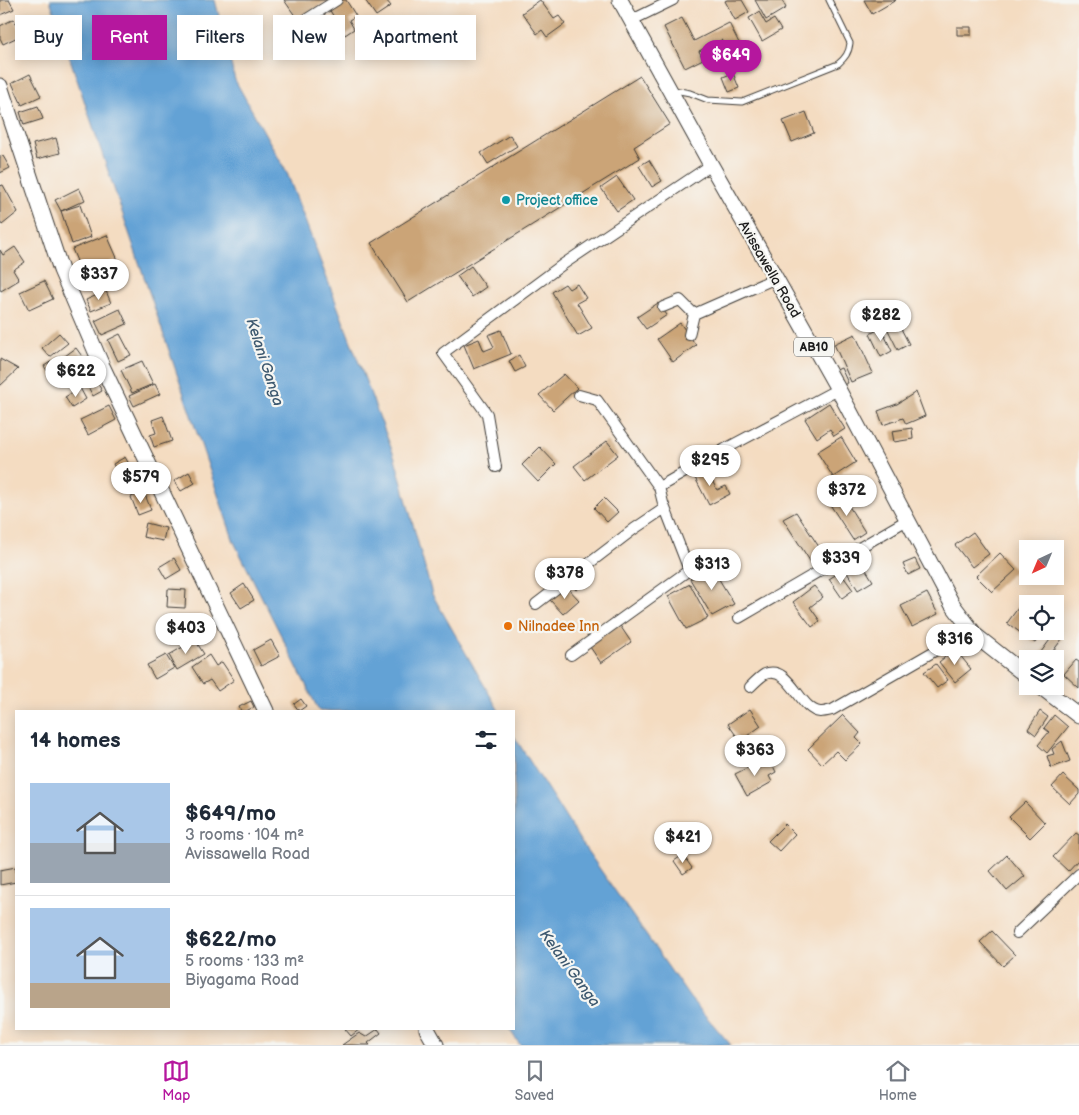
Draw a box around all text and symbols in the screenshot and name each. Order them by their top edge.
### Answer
chip: Buy [15,15,82,60]
chip: Rent [92,15,167,60]
chip: Filters [177,15,263,60]
chip: New [273,15,345,60]
chip: Apartment [355,15,476,60]
pin: $649 [701,39,761,82]
text: $649 [711,46,751,65]
place label: Project office [516,192,598,209]
marker: Project office [500,194,512,206]
street label: Avissawella Road [735,218,804,321]
pin: $337 [69,258,129,301]
text: $337 [80,265,118,284]
pin: $282 [851,300,911,342]
text: $282 [861,306,901,325]
water label: Kelani Ganga [241,316,288,408]
road number: AB10 [794,338,834,357]
pin: $622 [46,356,106,398]
text: $622 [56,362,96,381]
pin: $295 [680,444,740,487]
text: $295 [691,451,729,470]
pin: $579 [111,462,171,504]
text: $579 [122,468,160,487]
pin: $372 [817,474,877,517]
text: $372 [828,481,866,500]
north arrow [1019,540,1064,585]
map controls [1019,540,1064,695]
pin: $339 [811,542,871,585]
pin: $313 [682,548,742,591]
text: $339 [822,549,860,568]
text: $313 [694,555,730,574]
pin: $378 [535,558,595,600]
text: $378 [546,564,584,583]
button: locate [1019,595,1064,640]
pin: $403 [156,612,216,655]
place label: Nilnadee Inn [518,618,599,635]
text: $403 [166,619,206,638]
marker: Nilnadee Inn [502,620,514,632]
pin: $316 [925,624,985,666]
text: $316 [937,630,973,649]
button: layers [1019,650,1064,695]
icon: filters [472,726,500,754]
text: 14 homes [30,728,121,753]
pin: $363 [725,734,785,777]
text: $363 [736,741,774,760]
text: $649/mo [185,801,276,826]
icon: home [70,803,130,863]
pin: $421 [653,822,713,864]
text: 3 rooms · 104 m² [185,826,304,845]
text: $421 [665,828,701,847]
text: Avissawella Road [185,845,310,864]
water label: Kelani Ganga [535,926,604,1011]
text: $622/mo [185,927,276,952]
icon: home [70,928,130,988]
text: 5 rooms · 133 m² [185,952,304,971]
text: Biyagama Road [185,971,299,990]
tab: Map [162,1057,190,1104]
tab: Saved [515,1057,554,1104]
tab: Home [879,1057,917,1104]

